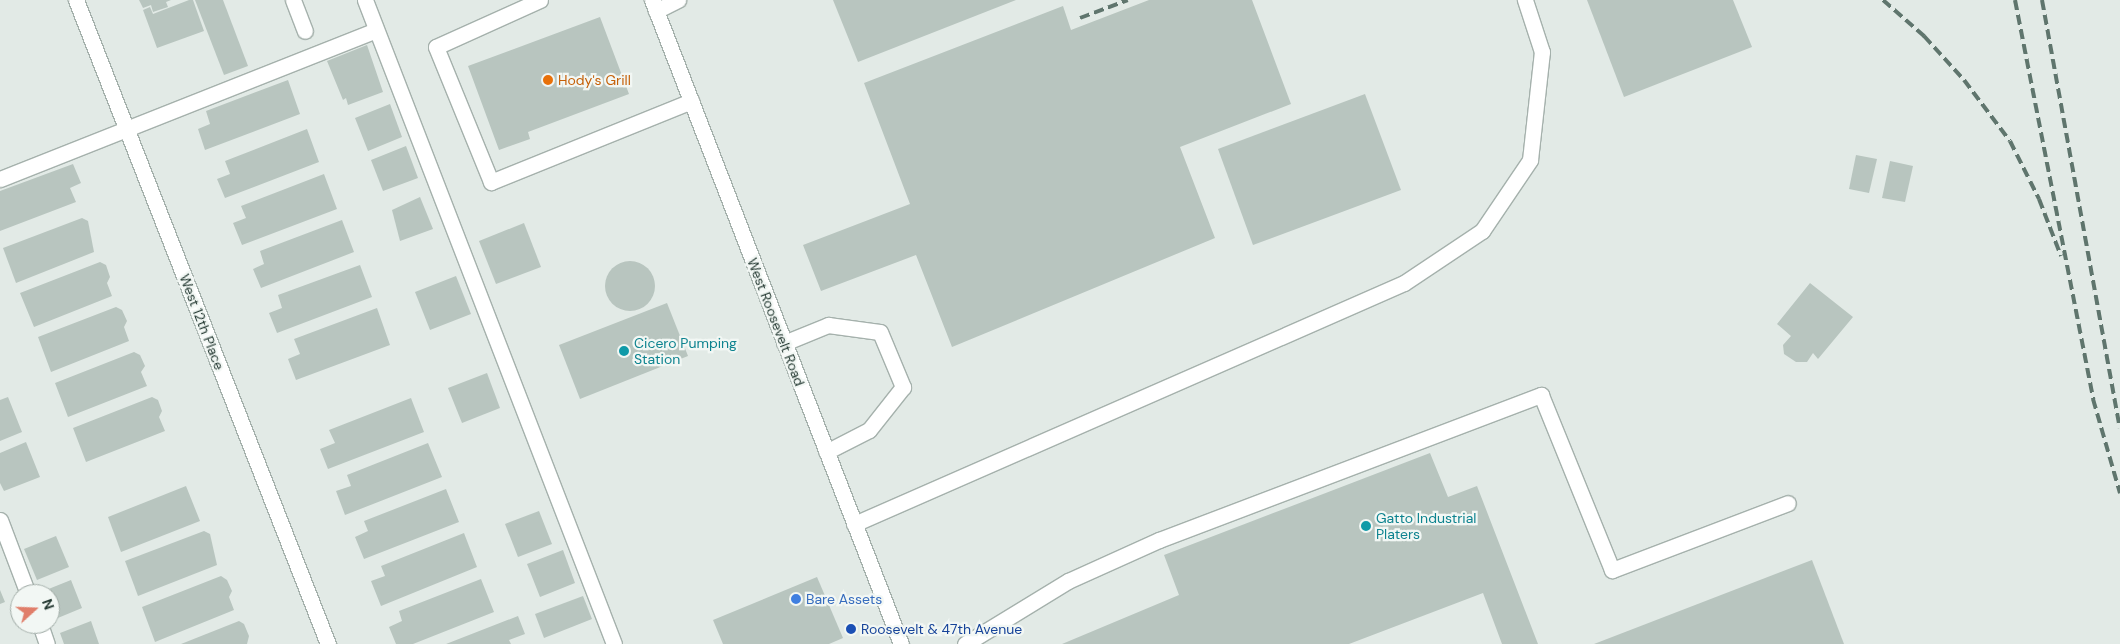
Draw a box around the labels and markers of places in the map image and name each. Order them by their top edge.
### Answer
place label: Hody's Grill [558,72,631,88]
marker: Hody's Grill [542,74,554,86]
place label: Cicero Pumping Station [634,335,737,368]
marker: Cicero Pumping Station [618,345,630,357]
place label: Gatto Industrial Platers [1376,510,1476,542]
marker: Gatto Industrial Platers [1360,520,1372,532]
place label: Bare Assets [806,591,882,607]
marker: Bare Assets [790,593,802,605]
place label: Roosevelt & 47th Avenue [861,621,1022,637]
marker: Roosevelt & 47th Avenue [845,623,857,635]

